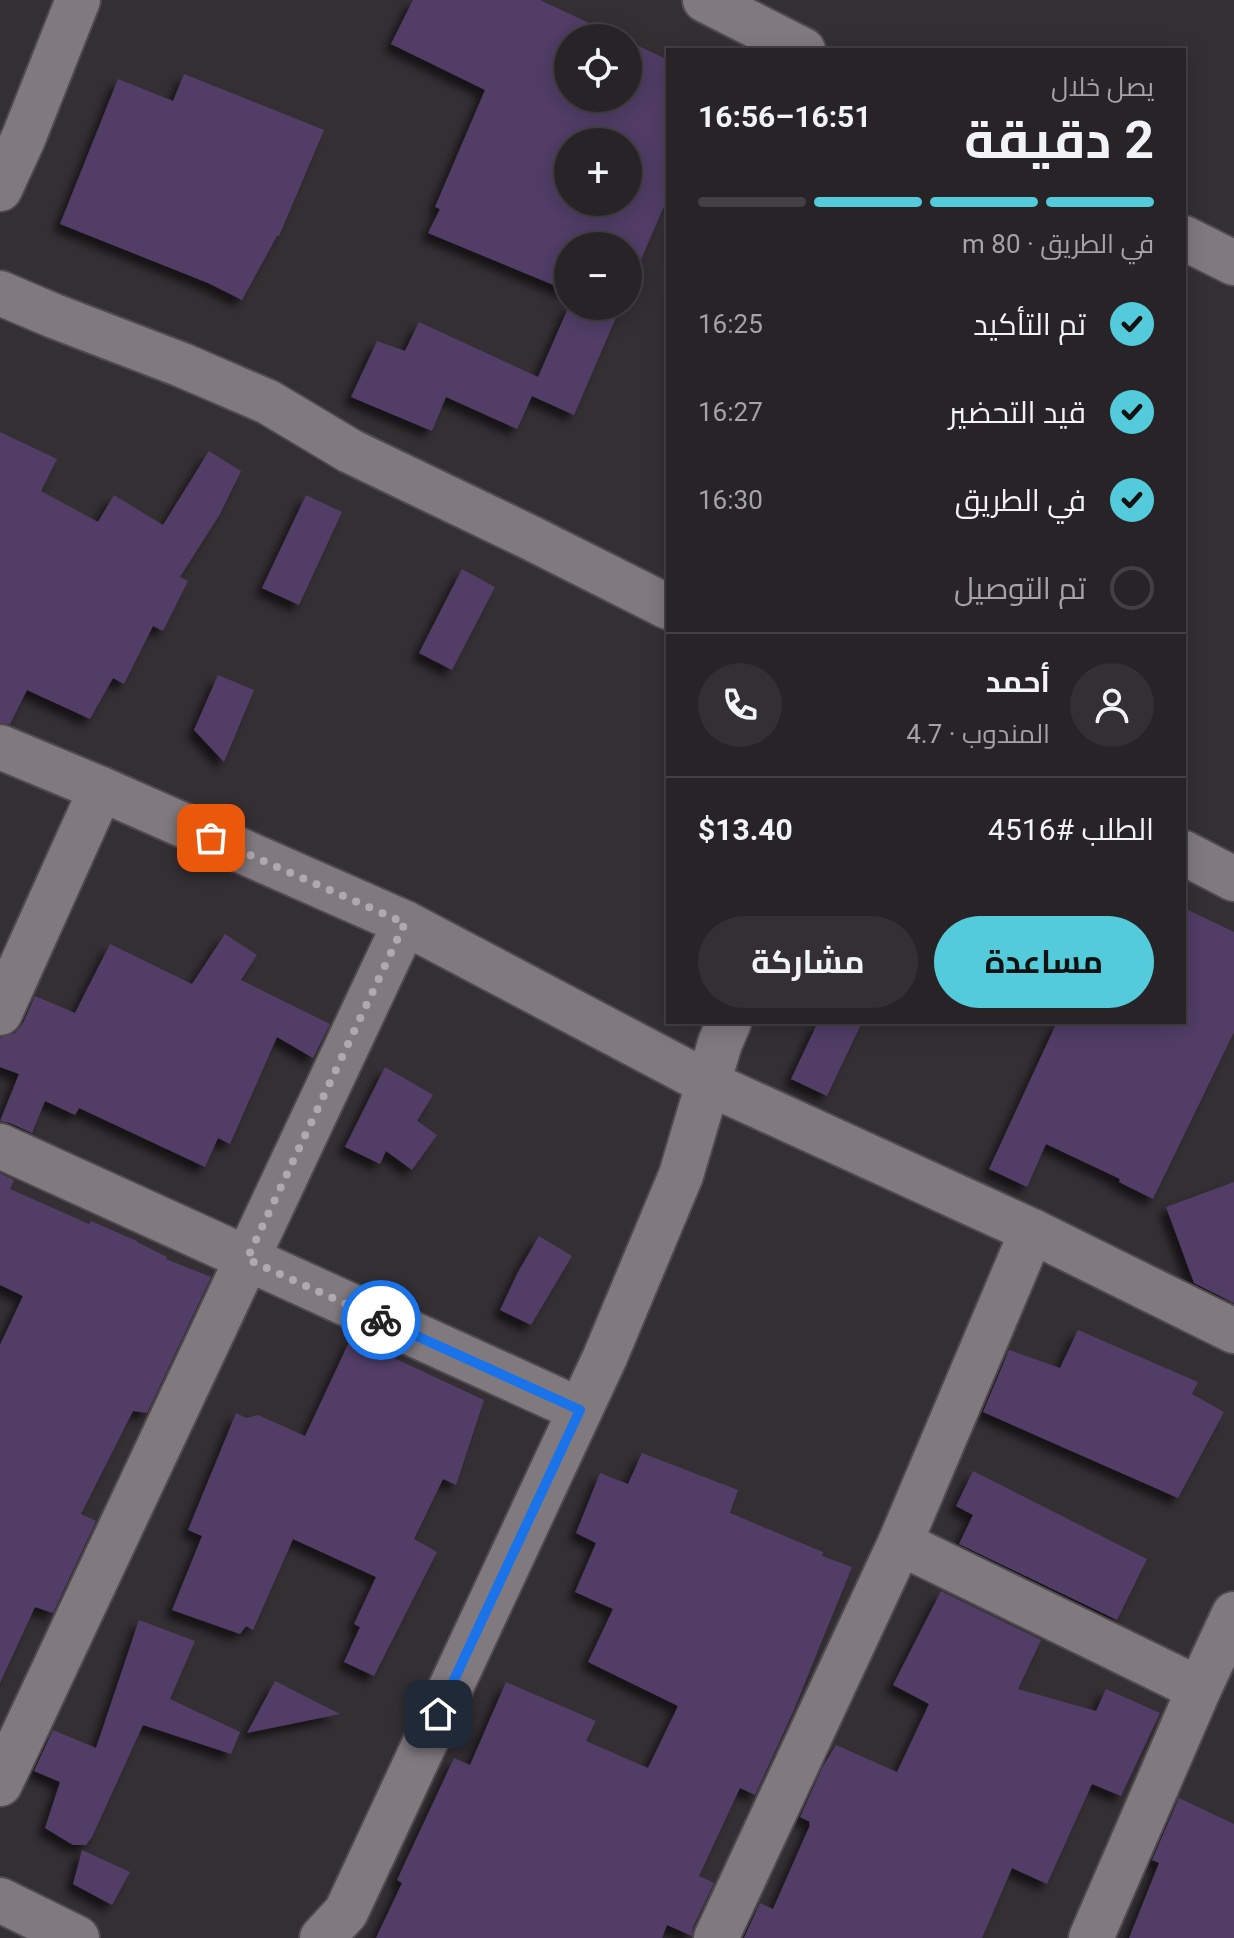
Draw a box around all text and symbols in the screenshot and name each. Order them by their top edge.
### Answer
map controls [554,24,642,320]
button: locate [554,24,642,112]
text: يصل خلال [1051,72,1154,102]
text: 16:51–16:56 [698,99,872,134]
text: 2 دقيقة [964,110,1154,171]
button: + [554,128,642,216]
text: في الطريق · 80 m [962,229,1154,259]
button: − [554,232,642,320]
icon: check [1110,302,1154,346]
text: تم التأكيد [973,307,1086,342]
text: 16:25 [698,309,763,339]
icon: check [1110,390,1154,434]
text: قيد التحضير [949,395,1086,430]
text: 16:27 [698,397,763,427]
icon: check [1110,478,1154,522]
text: في الطريق [955,483,1086,518]
text: 16:30 [698,485,763,515]
text: تم التوصيل [954,571,1086,606]
button: phone [698,663,782,747]
button: person [1070,663,1154,747]
text: أحمد [986,664,1050,699]
text: المندوب · 4.7 [906,719,1050,749]
pin [177,804,245,872]
text: $13.40 [698,812,793,847]
text: الطلب #4516 [988,812,1154,847]
icon: bag [189,816,233,860]
button: مشاركة [698,916,918,1008]
button: مساعدة [934,916,1154,1008]
courier [341,1280,421,1360]
icon: bike [359,1298,403,1342]
pin [404,1680,472,1748]
icon: home [416,1692,460,1736]

